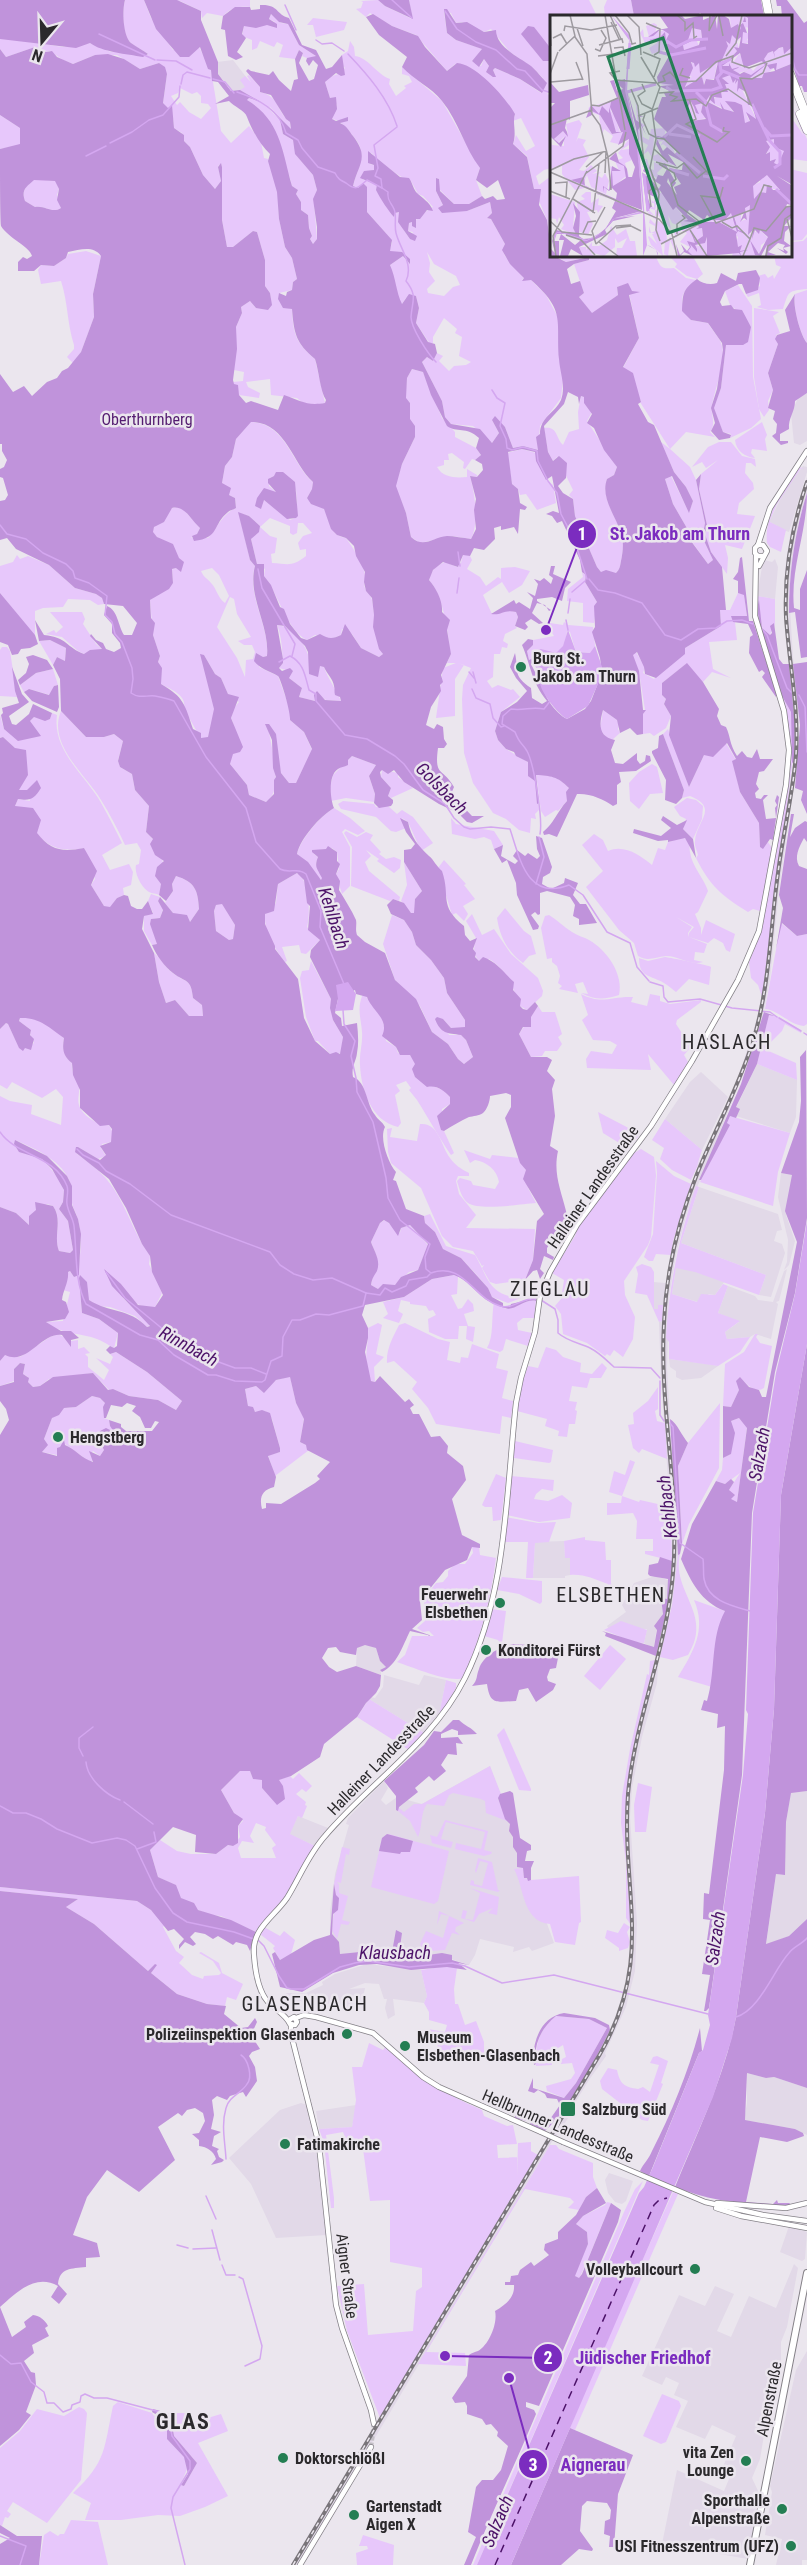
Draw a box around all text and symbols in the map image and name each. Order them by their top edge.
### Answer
north arrow [12,12,72,72]
inset map [550,15,792,256]
text: N [30,45,45,66]
park label: Oberthurnberg [101,410,193,429]
callout: St. Jakob am Thurn [567,516,762,552]
text: 1 [577,523,587,544]
text: St. Jakob am Thurn [610,523,750,544]
place label: Burg St. Jakob am Thurn [533,649,636,686]
marker: Burg St. Jakob am Thurn [514,660,528,674]
water label: Golsbach [412,758,472,818]
water label: Kehlbach [314,885,354,951]
district label: HASLACH [682,1030,772,1054]
street label: Halleiner Landesstraße [543,1122,643,1252]
district label: ZIEGLAU [510,1277,590,1301]
water label: Rinnbach [156,1321,222,1371]
water label: Salzach [744,1426,774,1482]
place label: Hengstberg [70,1428,144,1447]
marker: Hengstberg [51,1430,65,1444]
water label: Kehlbach [653,1474,681,1540]
district label: ELSBETHEN [556,1583,666,1607]
place label: Feuerwehr Elsbethen [421,1585,488,1622]
marker: Feuerwehr Elsbethen [493,1596,507,1610]
place label: Konditorei Fürst [498,1641,600,1660]
marker: Konditorei Fürst [479,1643,493,1657]
street label: Halleiner Landesstraße [324,1701,438,1819]
water label: Salzach [701,1910,729,1966]
water label: Klausbach [359,1942,431,1963]
district label: GLASENBACH [242,1992,368,2016]
place label: Polizeiinspektion Glasenbach [146,2025,335,2044]
marker: Polizeiinspektion Glasenbach [340,2027,354,2041]
place label: Museum Elsbethen-Glasenbach [417,2028,560,2065]
marker: Museum Elsbethen-Glasenbach [398,2039,412,2053]
street label: Hellbrunner Landesstraße [479,2085,637,2167]
marker: Salzburg Süd [559,2100,577,2118]
place label: Salzburg Süd [582,2100,667,2119]
place label: Fatimakirche [297,2135,380,2154]
marker: Fatimakirche [278,2137,292,2151]
street label: Aigner Straße [332,2232,362,2320]
place label: Volleyballcourt [586,2260,683,2279]
marker: Volleyballcourt [688,2262,702,2276]
callout: Jüdischer Friedhof [533,2340,722,2376]
text: 2 [543,2347,553,2368]
text: Jüdischer Friedhof [575,2347,711,2368]
street label: Alpenstraße [752,2360,786,2438]
district label: GLAS [156,2409,210,2434]
place label: vita Zen Lounge [683,2443,734,2480]
callout: Aignerau [518,2446,637,2482]
place label: Doktorschlößl [295,2449,385,2468]
marker: Doktorschlößl [276,2451,290,2465]
text: 3 [528,2454,538,2475]
text: Aignerau [561,2454,625,2475]
marker: vita Zen Lounge [739,2454,753,2468]
place label: Sporthalle Alpenstraße [692,2491,770,2528]
water label: Salzach [477,2492,517,2550]
place label: Gartenstadt Aigen X [366,2497,442,2534]
marker: Sporthalle Alpenstraße [775,2502,789,2516]
marker: Gartenstadt Aigen X [347,2508,361,2522]
place label: USI Fitnesszentrum (UFZ) [615,2537,779,2556]
marker: USI Fitnesszentrum (UFZ) [784,2539,798,2553]

